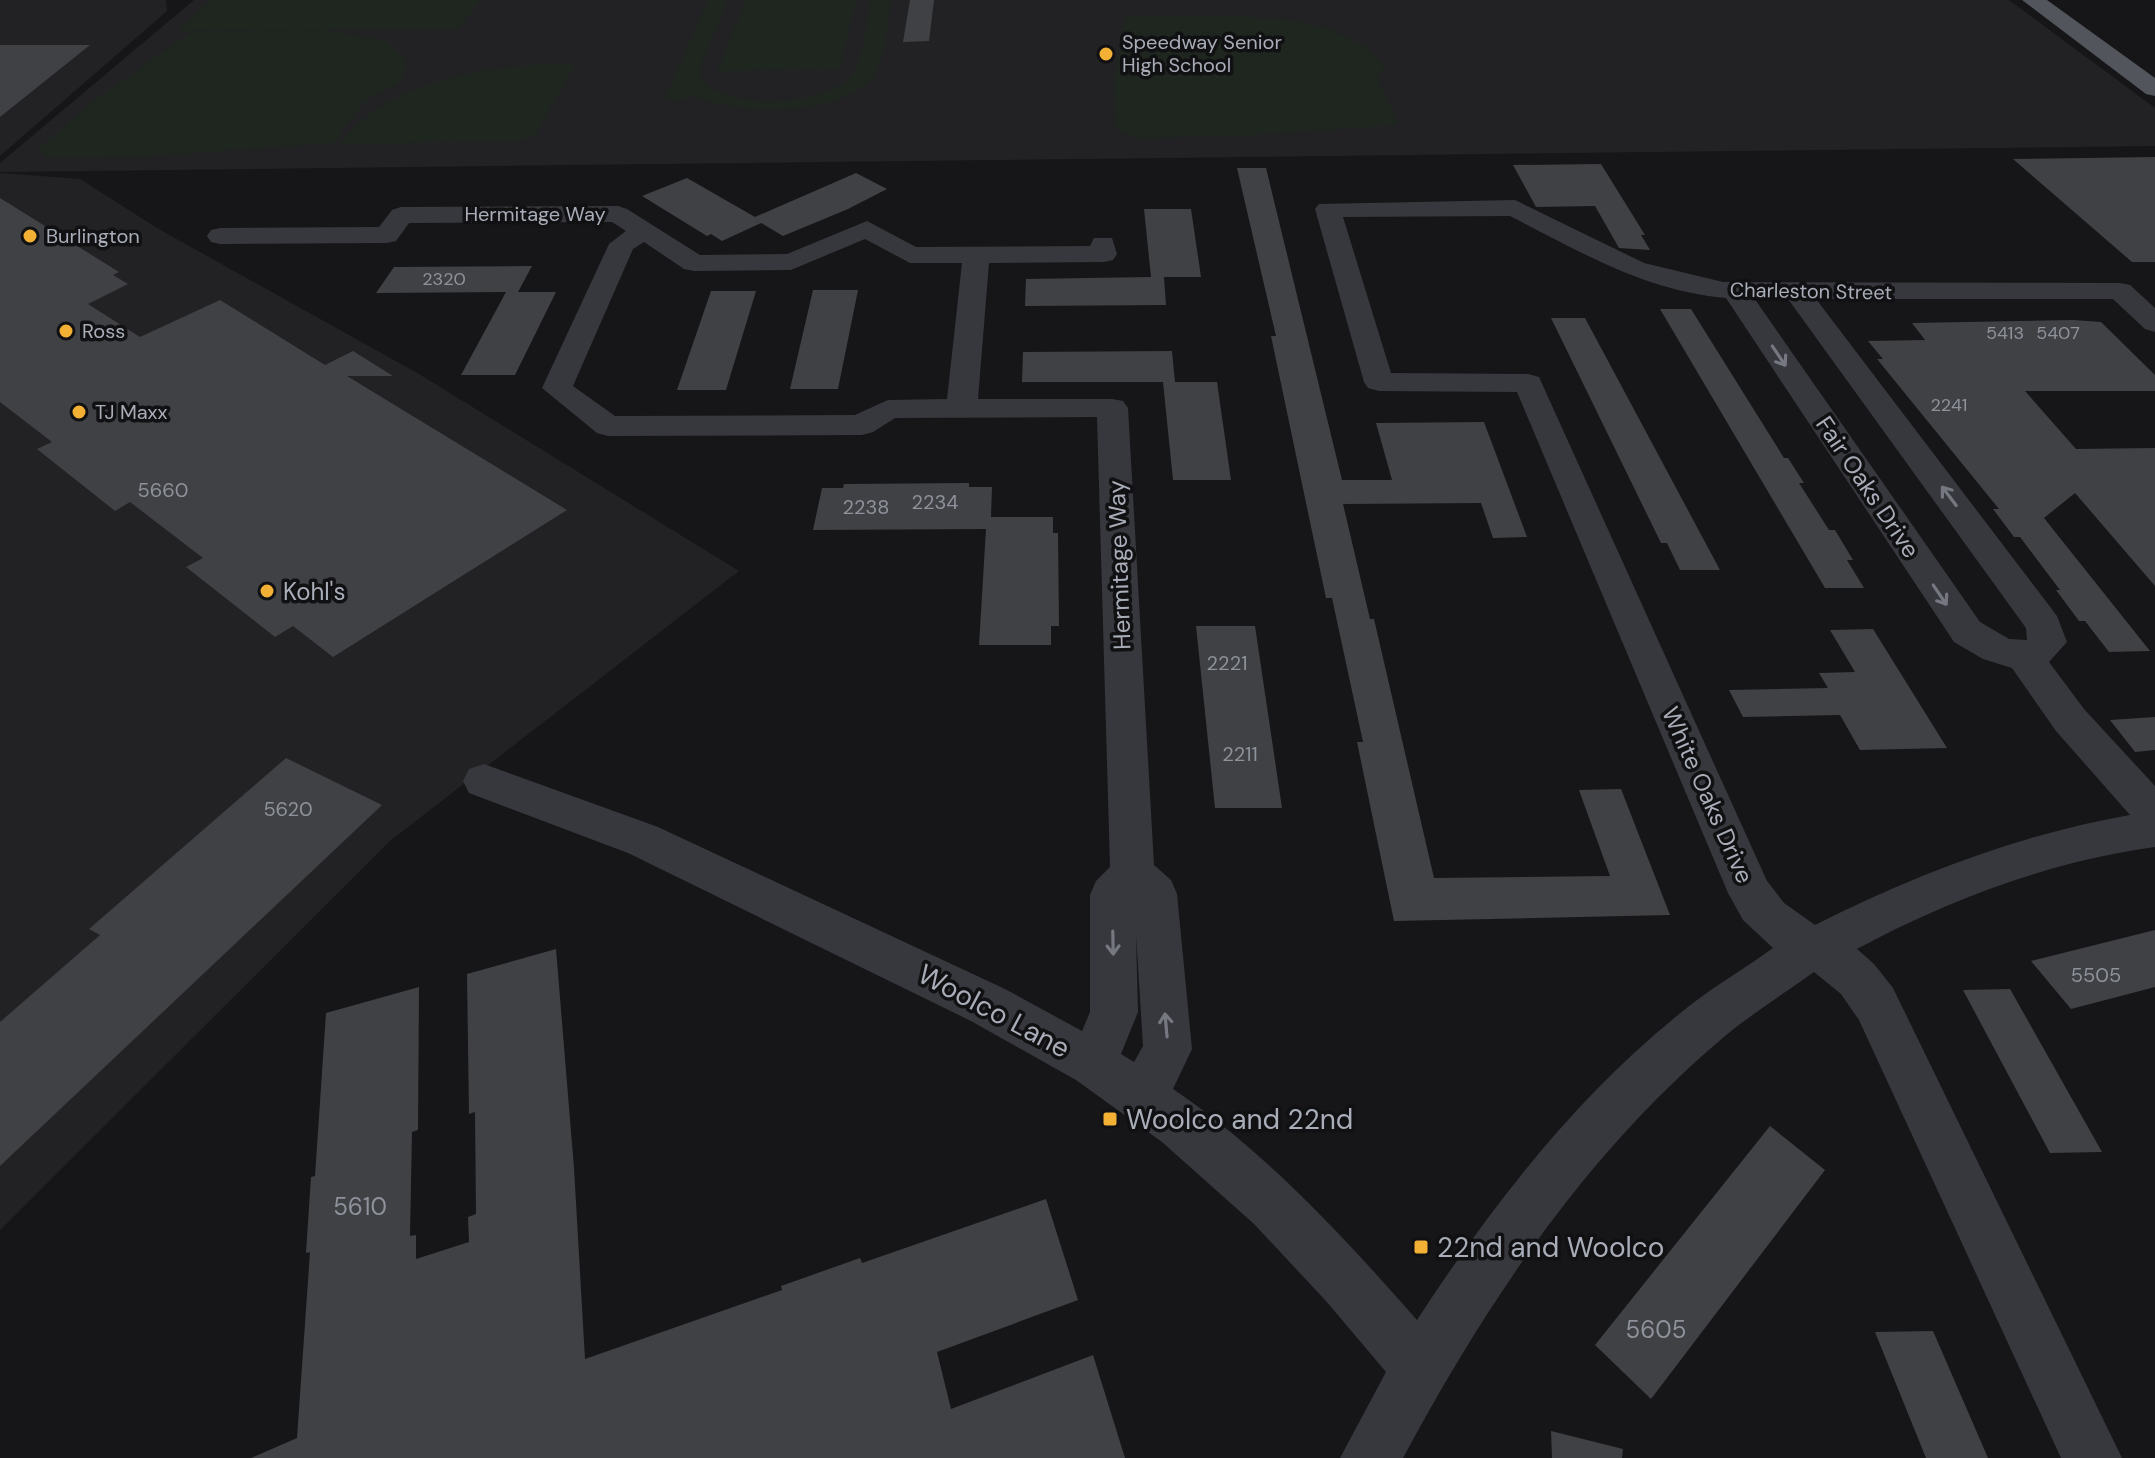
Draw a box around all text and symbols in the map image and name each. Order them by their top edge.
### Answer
place label: Speedway Senior High School [1122,29,1282,78]
marker: Speedway Senior High School [1097,45,1115,63]
street label: Hermitage Way [464,201,606,227]
place label: Burlington [46,223,140,249]
marker: Burlington [21,227,39,245]
house number: 2320 [422,267,466,291]
street label: Charleston Street [1730,277,1893,305]
place label: Ross [82,318,125,344]
house number: 5413 [1986,321,2024,345]
house number: 5407 [2036,321,2080,345]
marker: Ross [57,322,75,340]
one-way arrow [1771,344,1787,367]
house number: 2241 [1931,393,1967,417]
place label: TJ Maxx [95,399,168,425]
marker: TJ Maxx [70,403,88,421]
street label: Fair Oaks Drive [1809,410,1927,564]
house number: 5660 [138,477,189,503]
street label: Hermitage Way [1101,480,1137,650]
one-way arrow [1940,486,1957,508]
house number: 2234 [912,489,959,515]
house number: 2238 [842,494,890,520]
place label: Kohl's [283,576,345,607]
marker: Kohl's [258,582,276,600]
one-way arrow [1932,583,1948,605]
house number: 2221 [1207,650,1247,676]
street label: White Oaks Drive [1655,702,1761,888]
house number: 2211 [1222,741,1258,767]
house number: 5620 [263,796,313,822]
one-way arrow [1105,929,1120,956]
street label: Woolco Lane [912,955,1076,1067]
house number: 5505 [2071,962,2121,988]
one-way arrow [1158,1012,1173,1039]
place label: Woolco and 22nd [1126,1101,1353,1138]
marker: Woolco and 22nd [1101,1110,1119,1128]
house number: 5610 [333,1191,387,1222]
place label: 22nd and Woolco [1437,1229,1664,1266]
marker: 22nd and Woolco [1412,1238,1430,1256]
house number: 5605 [1626,1314,1686,1345]

